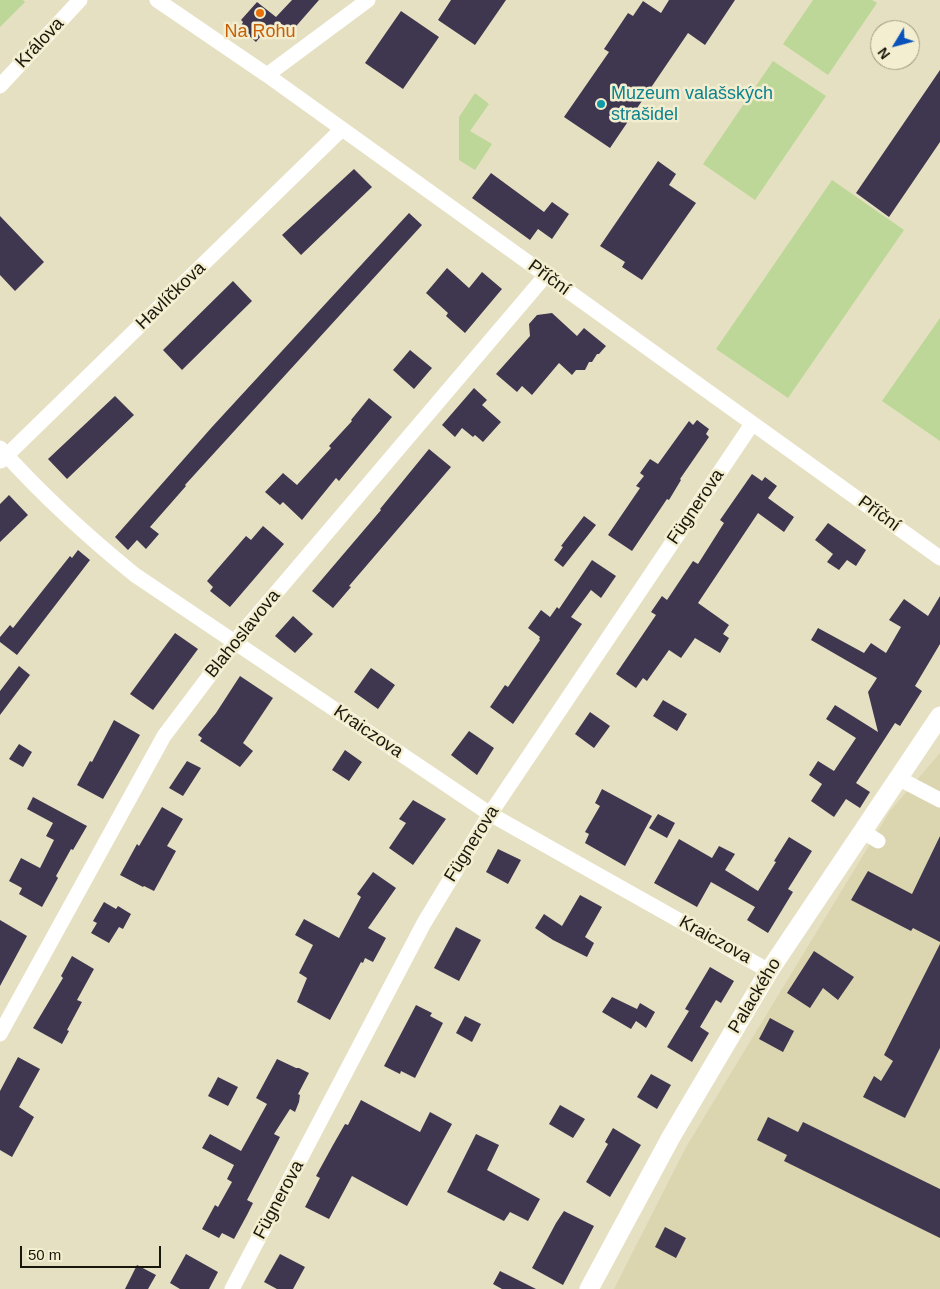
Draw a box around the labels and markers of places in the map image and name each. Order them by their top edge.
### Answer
marker: Na Rohu [254,7,266,19]
place label: Na Rohu [224,21,296,43]
place label: Muzeum valašských strašidel [611,83,773,126]
marker: Muzeum valašských strašidel [595,98,607,110]

